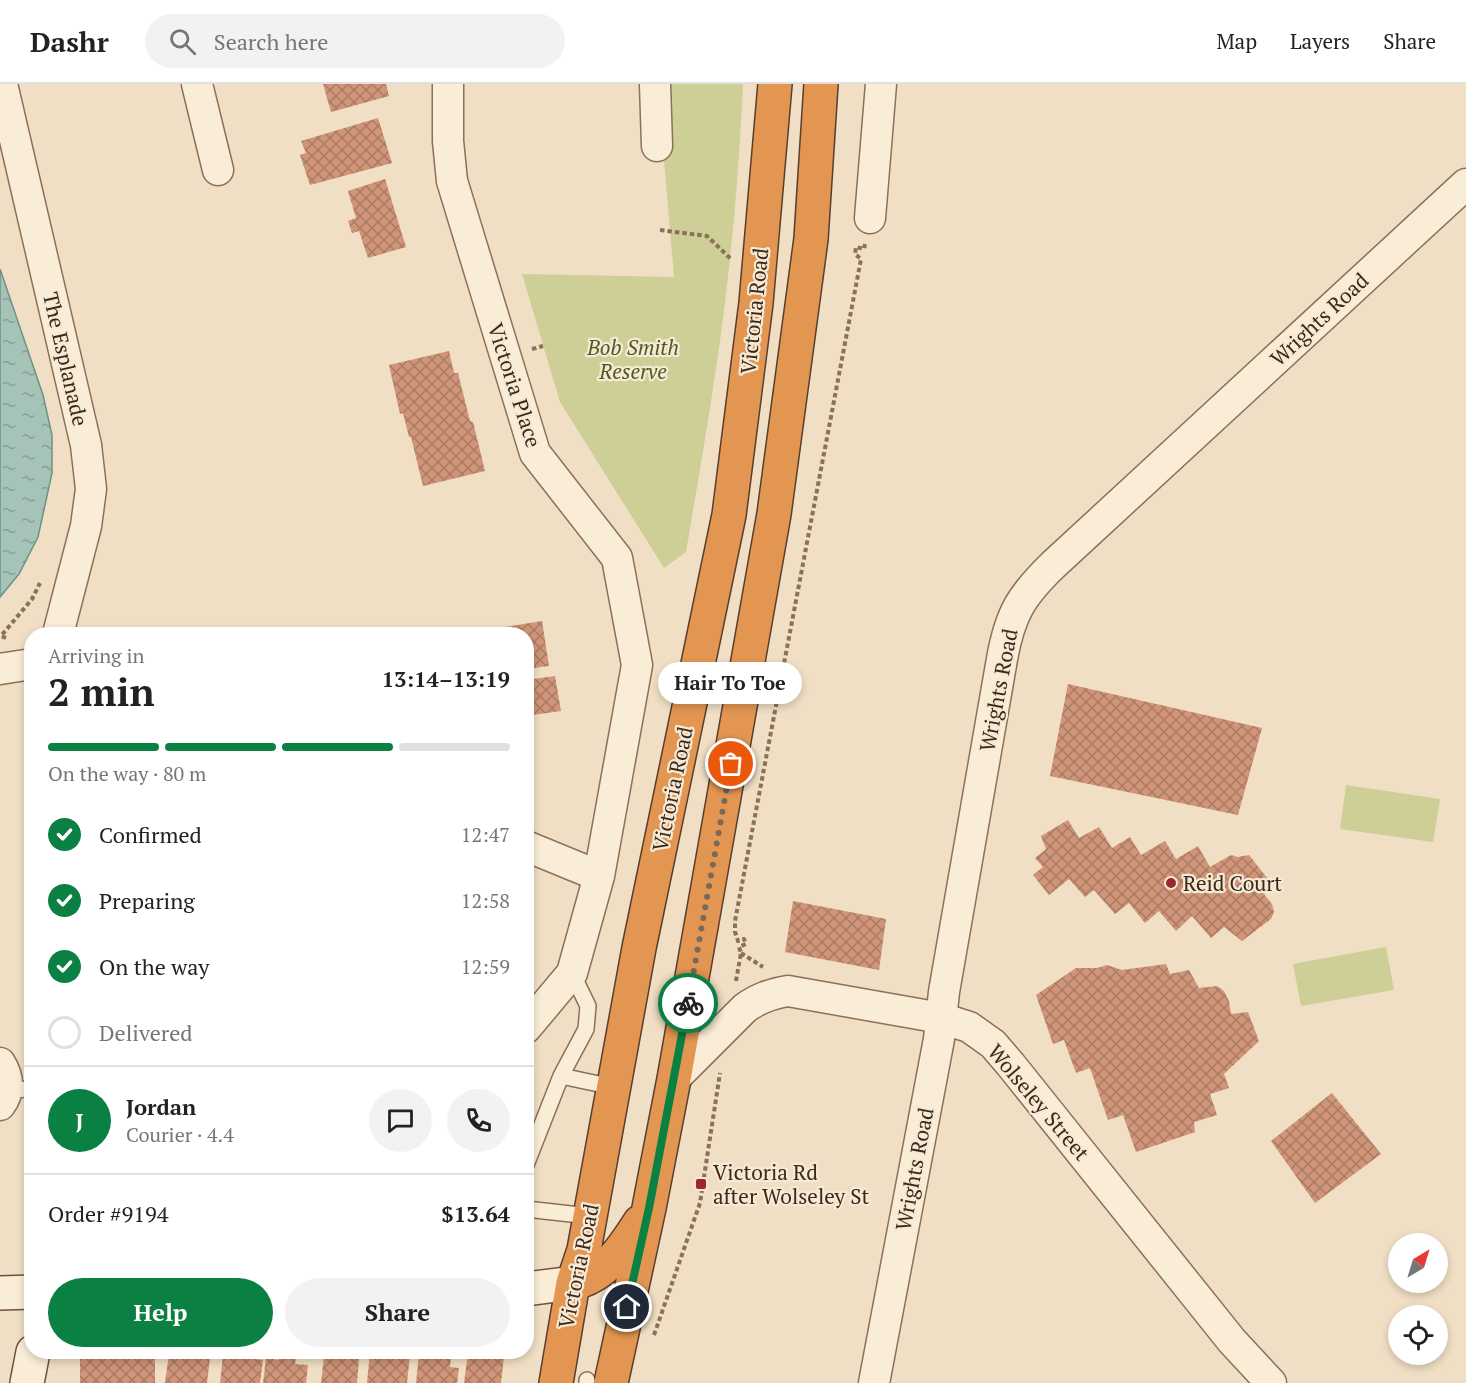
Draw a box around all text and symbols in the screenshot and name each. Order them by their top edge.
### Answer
search box [145,14,565,68]
text: Dashr [30,23,109,60]
icon: search [166,25,199,58]
text: Search here [214,27,328,56]
text: Map [1216,27,1257,55]
text: Layers [1290,27,1350,55]
text: Share [1383,27,1436,55]
street label: Victoria Road [733,246,775,376]
street label: Wrights Road [1264,266,1374,372]
street label: The Esplanade [37,289,95,429]
street label: Victoria Place [482,319,548,451]
park label: Bob Smith Reserve [586,333,679,385]
street label: Wrights Road [972,626,1024,754]
text: Arriving in [48,642,144,669]
callout: Hair To Toe [659,662,803,704]
text: 13:14–13:19 [382,664,510,693]
text: 2 min [48,665,155,717]
text: Hair To Toe [674,669,786,696]
street label: Victoria Road [645,724,699,854]
pin [705,738,756,789]
icon: bag [714,747,747,780]
text: On the way · 80 m [48,760,206,787]
icon: check [48,818,81,851]
text: Confirmed [99,820,202,849]
text: 12:47 [461,821,510,848]
place label: Reid Court [1183,869,1282,897]
marker: Reid Court [1164,876,1178,890]
icon: check [48,884,81,917]
text: Preparing [99,886,195,915]
text: 12:58 [461,887,510,914]
icon: check [48,950,81,983]
text: On the way [99,952,209,981]
text: 12:59 [461,953,510,980]
courier [658,973,718,1033]
icon: bike [672,987,705,1020]
text: Delivered [99,1018,192,1047]
street label: Wolseley Street [982,1038,1096,1166]
button: chat [369,1089,432,1152]
button: phone [447,1089,510,1152]
text: Jordan [126,1092,196,1121]
street label: Wrights Road [888,1105,940,1233]
text: J [75,1106,84,1135]
text: Courier · 4.4 [126,1121,234,1148]
place label: Victoria Rd after Wolseley St [713,1158,869,1210]
marker: Victoria Rd after Wolseley St [694,1177,708,1191]
text: Order #9194 [48,1199,168,1228]
text: $13.64 [441,1199,510,1228]
street label: Victoria Road [551,1201,605,1331]
north arrow [1388,1233,1448,1293]
map controls [1388,1233,1448,1365]
button: Help [48,1278,273,1347]
button: Share [285,1278,510,1347]
pin [601,1281,652,1332]
icon: home [610,1290,643,1323]
button: locate [1388,1305,1448,1365]

